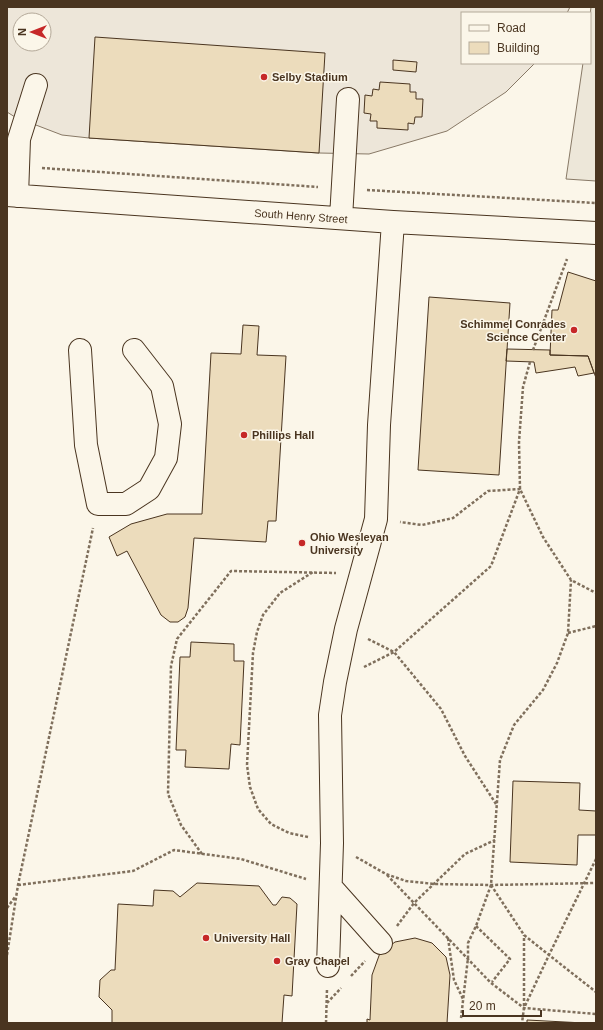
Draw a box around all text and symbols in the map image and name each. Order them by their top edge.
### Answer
north arrow [12,12,52,52]
legend [461,12,591,64]
text: Road [497,21,526,35]
text: N [16,28,28,36]
text: Building [497,41,540,55]
place label: Selby Stadium [272,71,348,83]
marker: Selby Stadium [259,72,269,82]
street label: South Henry Street [254,207,348,225]
place label: Schimmel Conrades Science Center [460,318,567,343]
marker: Schimmel Conrades Science Center [569,325,579,335]
place label: Phillips Hall [252,429,314,441]
marker: Phillips Hall [239,430,249,440]
place label: Ohio Wesleyan University [310,531,389,556]
marker: Ohio Wesleyan University [297,538,307,548]
place label: University Hall [214,932,290,944]
marker: University Hall [201,933,211,943]
place label: Gray Chapel [285,955,350,967]
marker: Gray Chapel [272,956,282,966]
scale bar [463,992,541,1018]
text: 20 m [469,999,496,1013]

